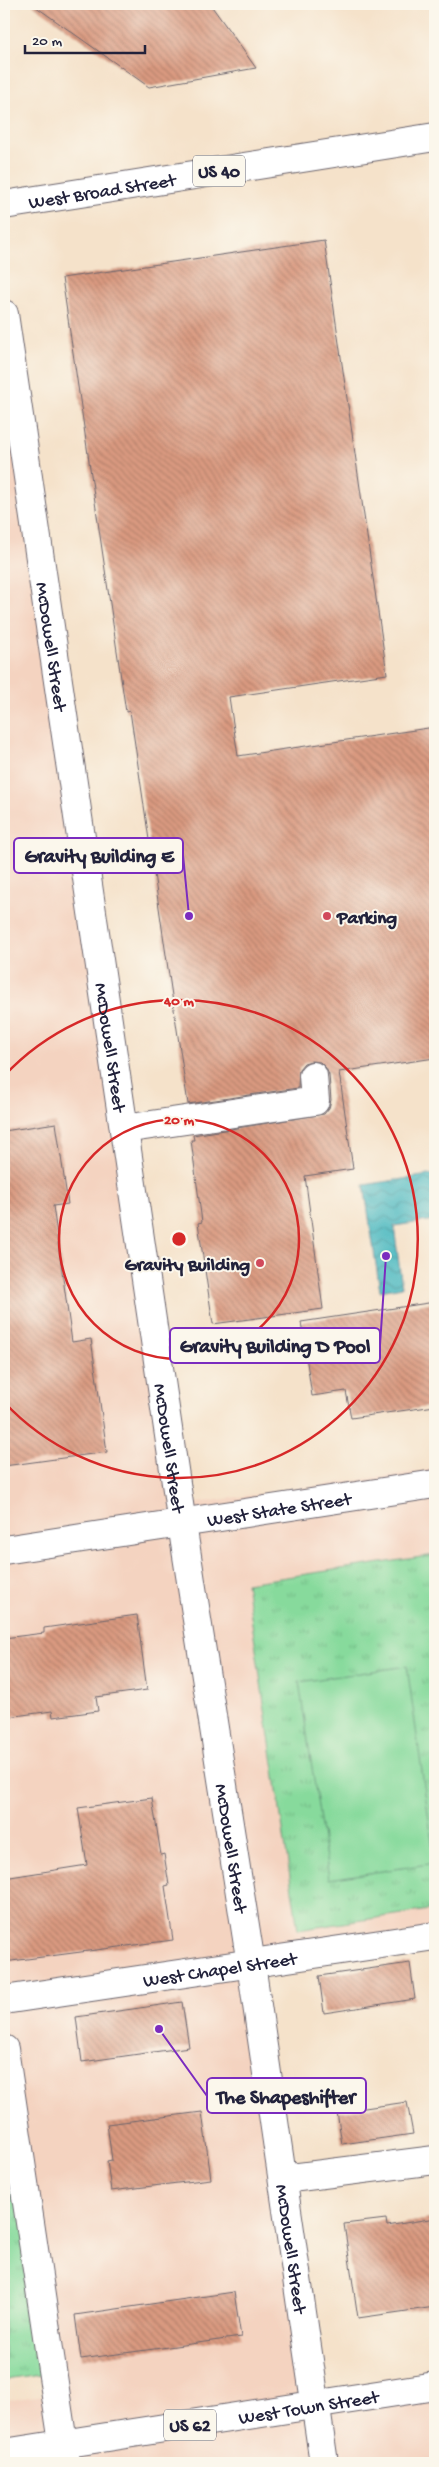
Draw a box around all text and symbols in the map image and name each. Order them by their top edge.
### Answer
scale bar [25,22,145,54]
text: 20 m [32,33,62,51]
road number: US 40 [193,156,245,187]
street label: West Broad Street [27,170,180,216]
street label: McDowell Street [29,581,71,715]
callout: Gravity Building E [14,838,183,873]
text: Gravity Building E [24,847,175,870]
place label: Parking [336,908,397,931]
marker: Parking [321,910,333,922]
street label: McDowell Street [88,982,130,1116]
text: 40 m [163,993,194,1011]
text: 20 m [164,1112,194,1130]
centre of rings [170,1230,188,1248]
place label: Gravity Building [125,1255,250,1278]
marker: Gravity Building [254,1257,266,1269]
callout: Gravity Building D Pool [170,1328,380,1363]
text: Gravity Building D Pool [180,1337,371,1360]
street label: McDowell Street [146,1382,188,1517]
street label: West State Street [206,1489,355,1534]
street label: McDowell Street [208,1783,251,1917]
street label: West Chapel Street [142,1948,301,1994]
callout: The Shapeshifter [207,2078,366,2113]
text: The Shapeshifter [215,2088,357,2111]
street label: McDowell Street [268,2183,310,2317]
street label: West Town Street [237,2387,383,2431]
road number: US 62 [164,2410,216,2440]

